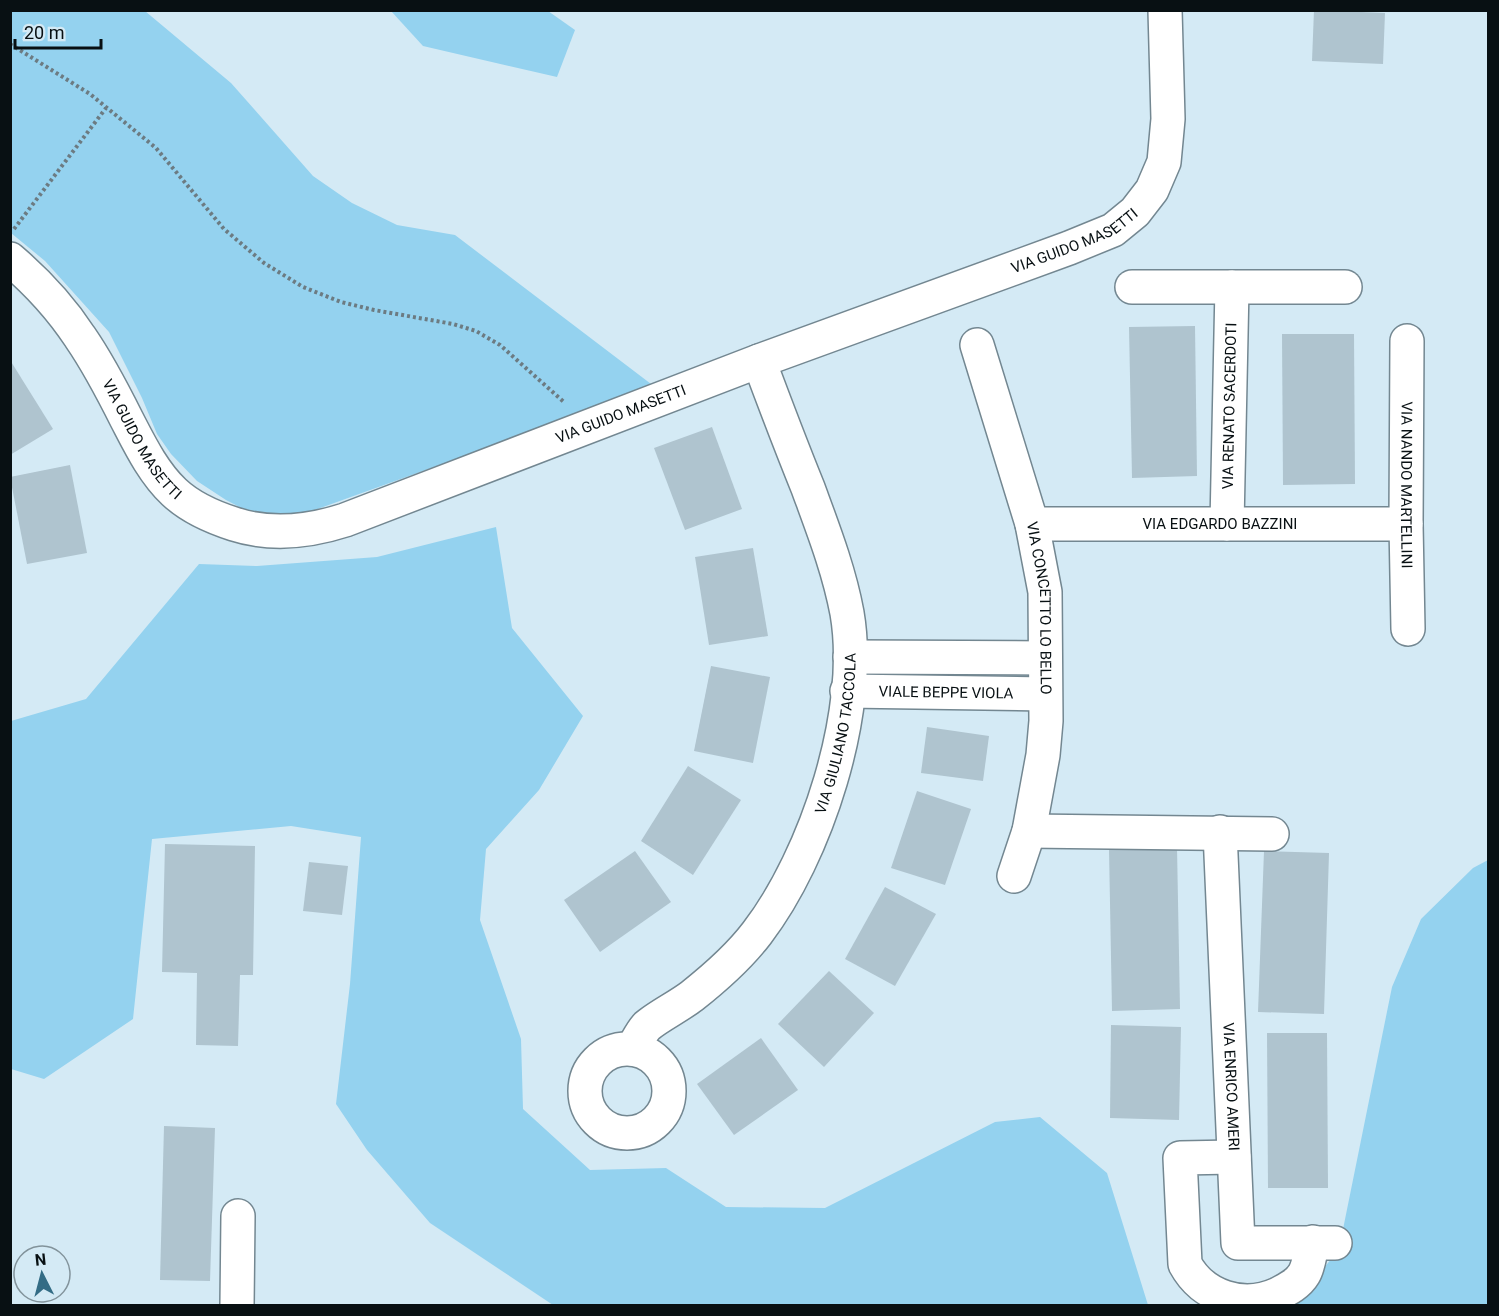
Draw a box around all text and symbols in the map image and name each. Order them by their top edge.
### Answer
scale bar [15,12,100,50]
text: 20 m [24,22,64,43]
street label: VIA GUIDO MASETTI [1009,204,1142,277]
street label: VIA RENATO SACERDOTI [1219,322,1240,490]
street label: VIA GUIDO MASETTI [99,376,185,504]
street label: VIA GUIDO MASETTI [553,381,689,447]
street label: VIA NANDO MARTELLINI [1397,402,1416,569]
street label: VIA EDGARDO BAZZINI [1143,515,1297,533]
street label: VIA CONCETTO LO BELLO [1023,520,1055,695]
street label: VIA GIULIANO TACCOLA [811,653,859,816]
street label: VIALE BEPPE VIOLA [878,682,1014,703]
street label: VIA ENRICO AMERI [1219,1022,1243,1151]
north arrow [12,1244,72,1304]
text: N [34,1250,47,1270]

